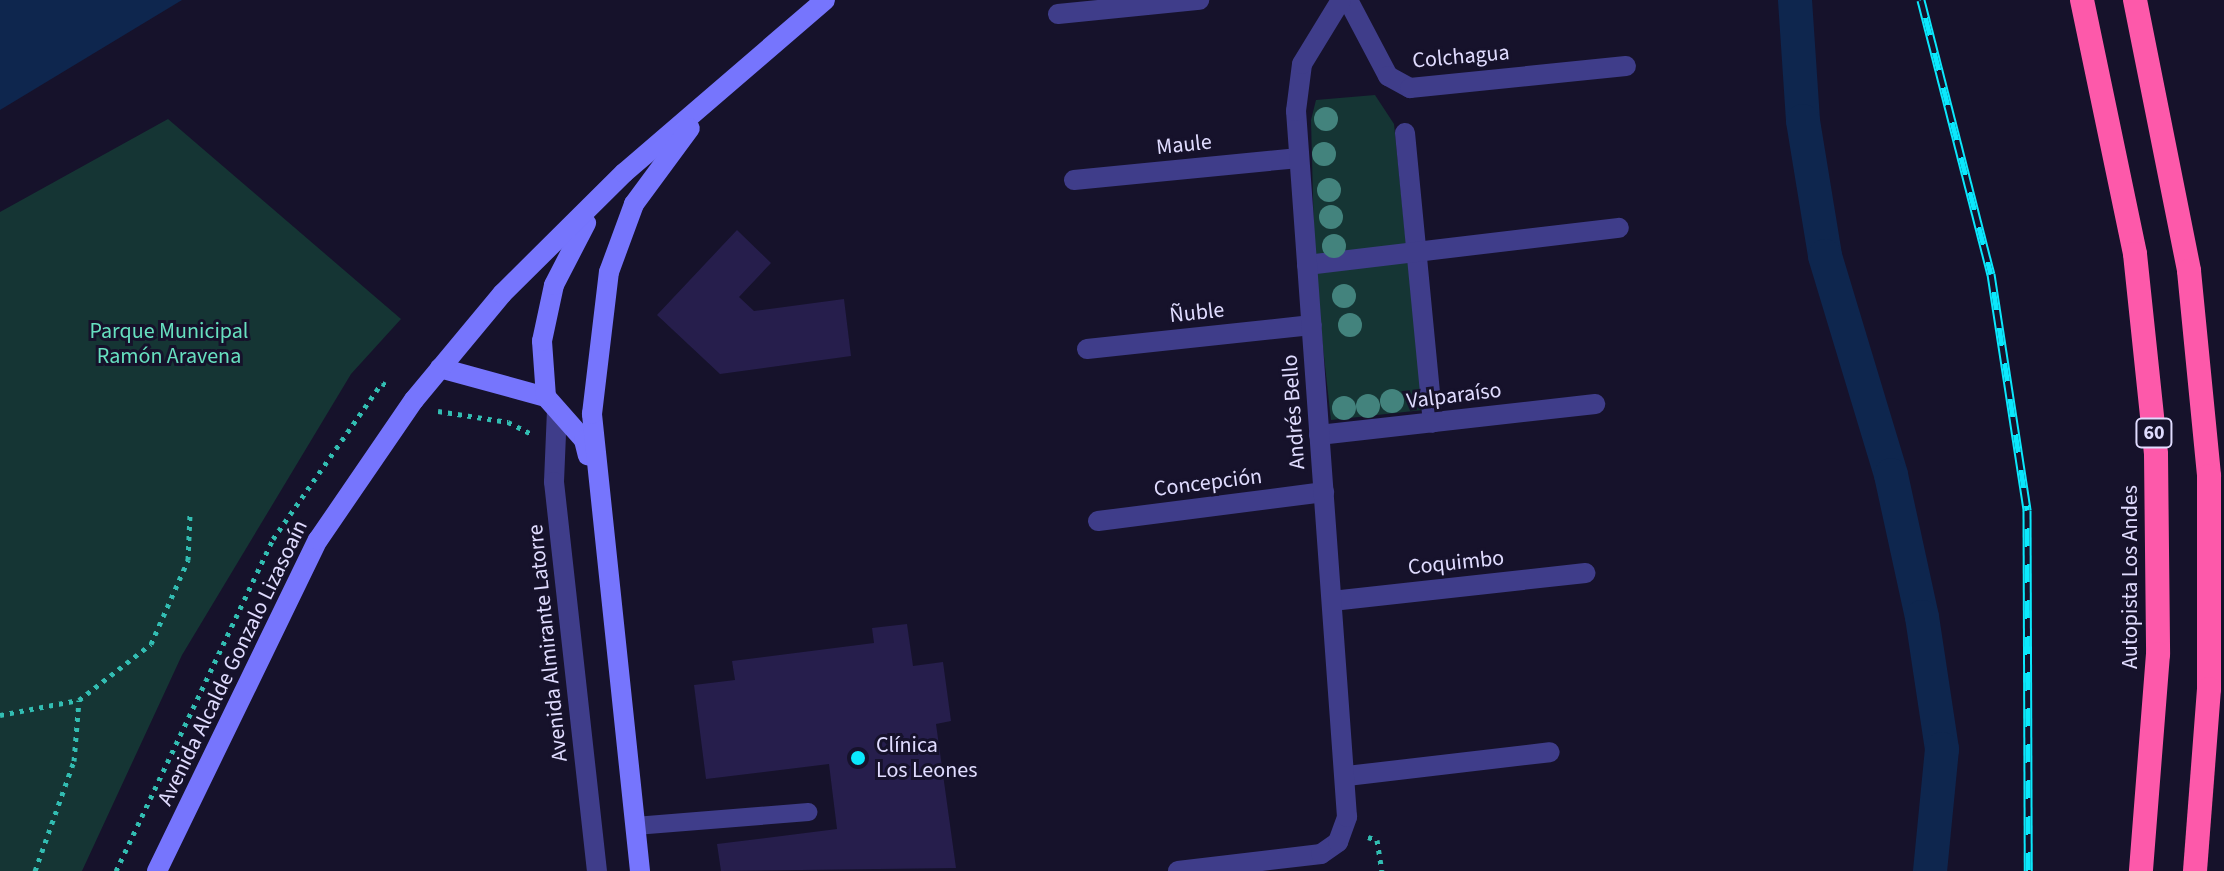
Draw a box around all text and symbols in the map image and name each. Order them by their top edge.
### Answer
street label: Colchagua [1411,40,1511,74]
street label: Maule [1155,129,1213,161]
street label: Ñuble [1168,297,1226,329]
park label: Parque Municipal Ramón Aravena [90,318,248,370]
street label: Andrés Bello [1277,354,1311,470]
street label: Valparaíso [1405,377,1503,415]
road number: 60 [2134,417,2174,449]
street label: Concepción [1152,463,1264,503]
street label: Autopista Los Andes [2118,485,2144,669]
street label: Avenida Alcalde Gonzalo Lizasoaín [152,516,314,810]
street label: Avenida Almirante Latorre [522,523,574,763]
street label: Coquimbo [1407,545,1505,581]
place label: Clínica Los Leones [876,732,977,784]
marker: Clínica Los Leones [847,747,869,769]

